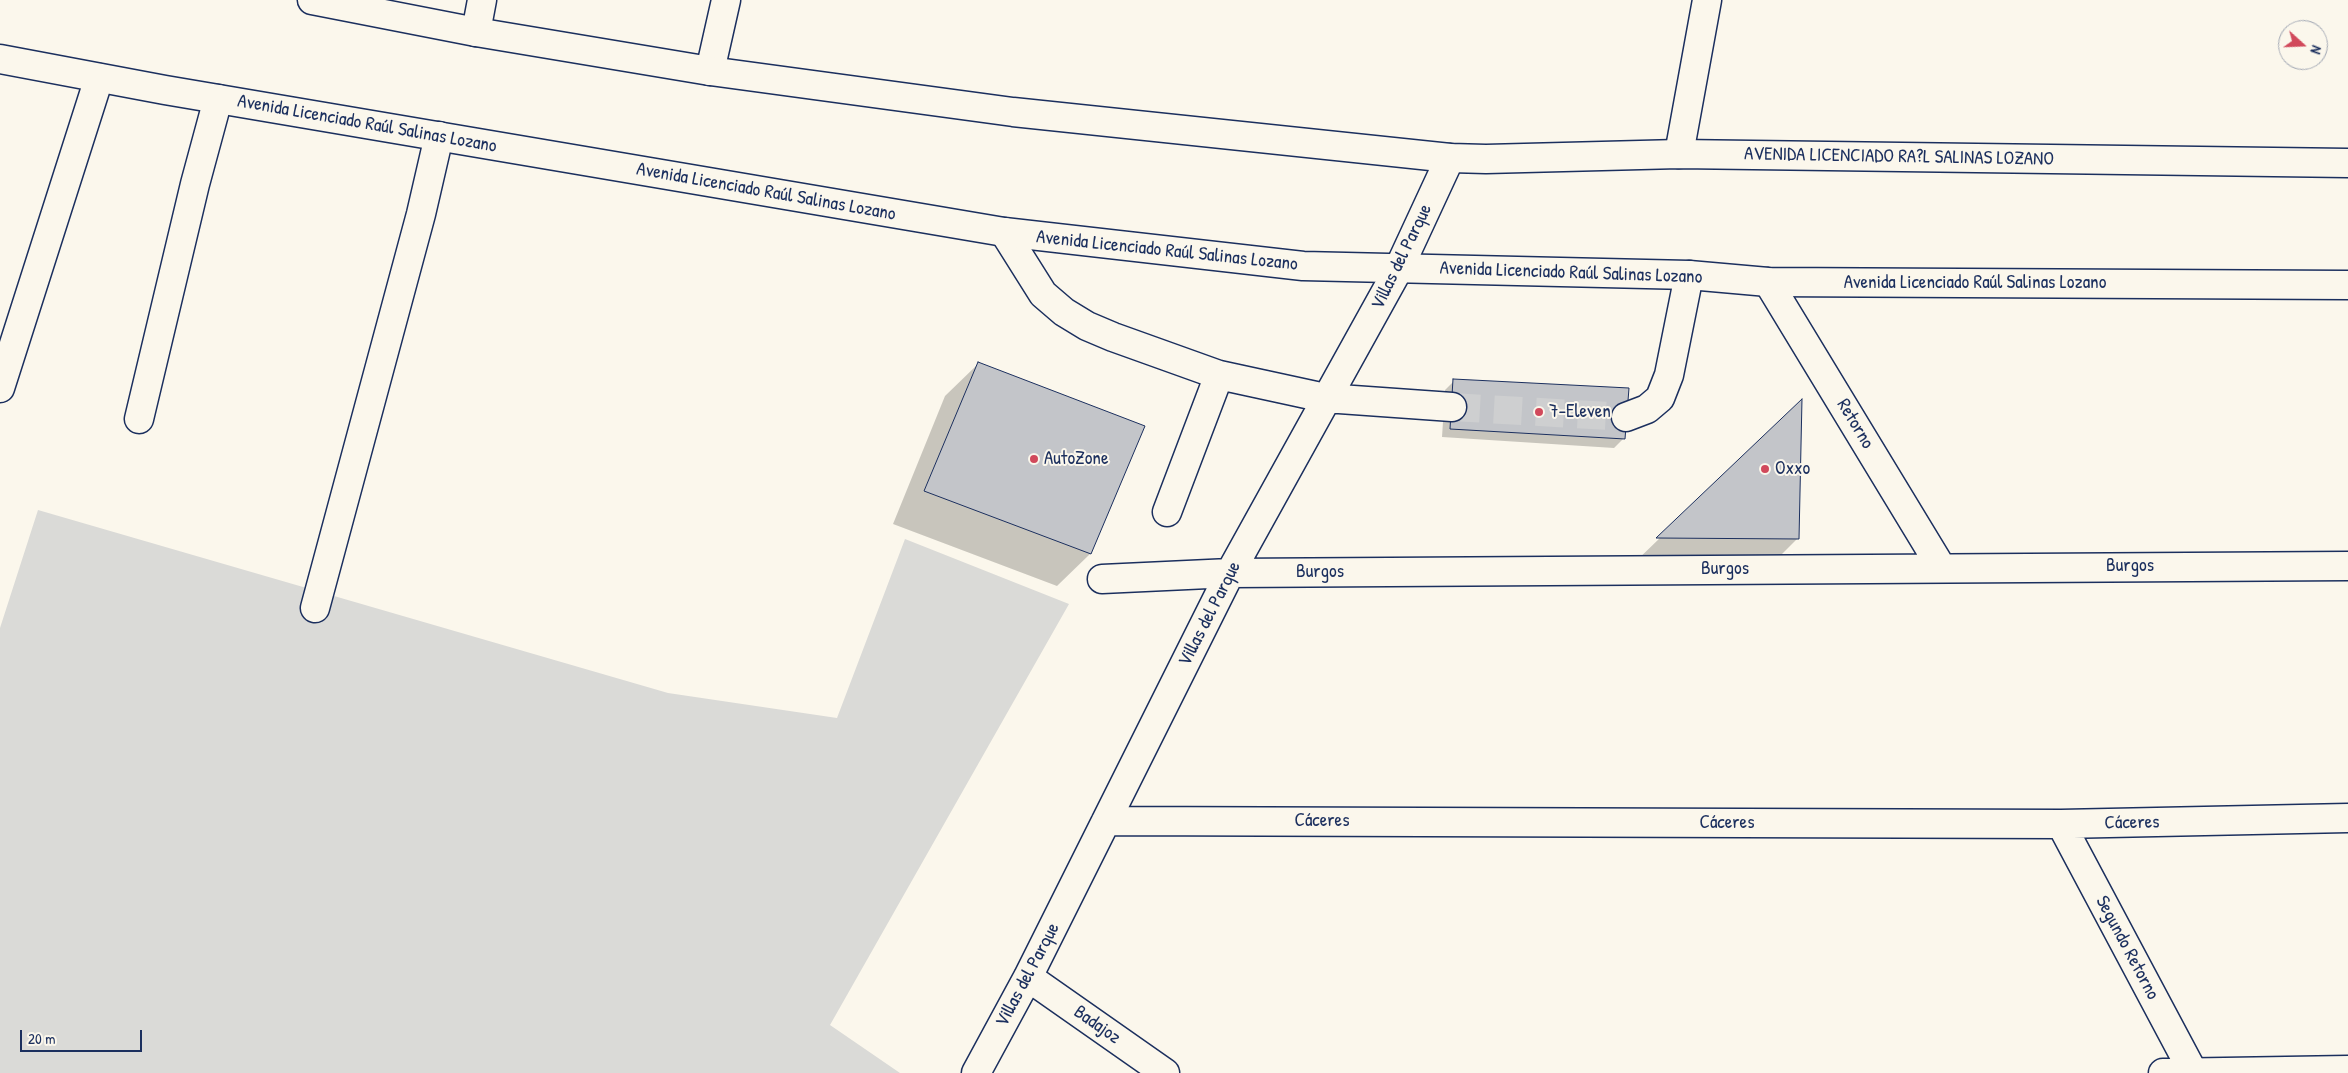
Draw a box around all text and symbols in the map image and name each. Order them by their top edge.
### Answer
north arrow [2278,20,2328,70]
text: N [2306,43,2327,57]
street label: Avenida Licenciado Raúl Salinas Lozano [236,90,498,158]
street label: AVENIDA LICENCIADO RA?L SALINAS LOZANO [1744,143,2054,171]
street label: Avenida Licenciado Raúl Salinas Lozano [635,158,897,226]
street label: Villas del Parque [1367,201,1437,313]
street label: Avenida Licenciado Raúl Salinas Lozano [1035,226,1299,276]
street label: Avenida Licenciado Raúl Salinas Lozano [1439,257,1703,289]
street label: Avenida Licenciado Raúl Salinas Lozano [1844,272,2106,294]
street label: Retorno [1831,395,1879,453]
place label: 7-Eleven [1549,401,1611,423]
marker: 7-Eleven [1533,406,1545,418]
place label: AutoZone [1044,448,1109,470]
marker: AutoZone [1028,453,1040,465]
place label: Oxxo [1775,458,1810,480]
marker: Oxxo [1759,463,1771,475]
street label: Burgos [2106,555,2154,577]
street label: Villas del Parque [1174,558,1246,670]
street label: Burgos [1701,558,1749,580]
street label: Burgos [1296,561,1344,583]
street label: Cáceres [1295,810,1349,832]
street label: Cáceres [2104,811,2160,835]
street label: Cáceres [1700,812,1754,834]
street label: Segundo Retorno [2090,892,2164,1004]
street label: Villas del Parque [991,919,1065,1031]
street label: Badajoz [1069,1001,1125,1049]
scale bar [22,1020,145,1052]
text: 20 m [28,1028,55,1049]

